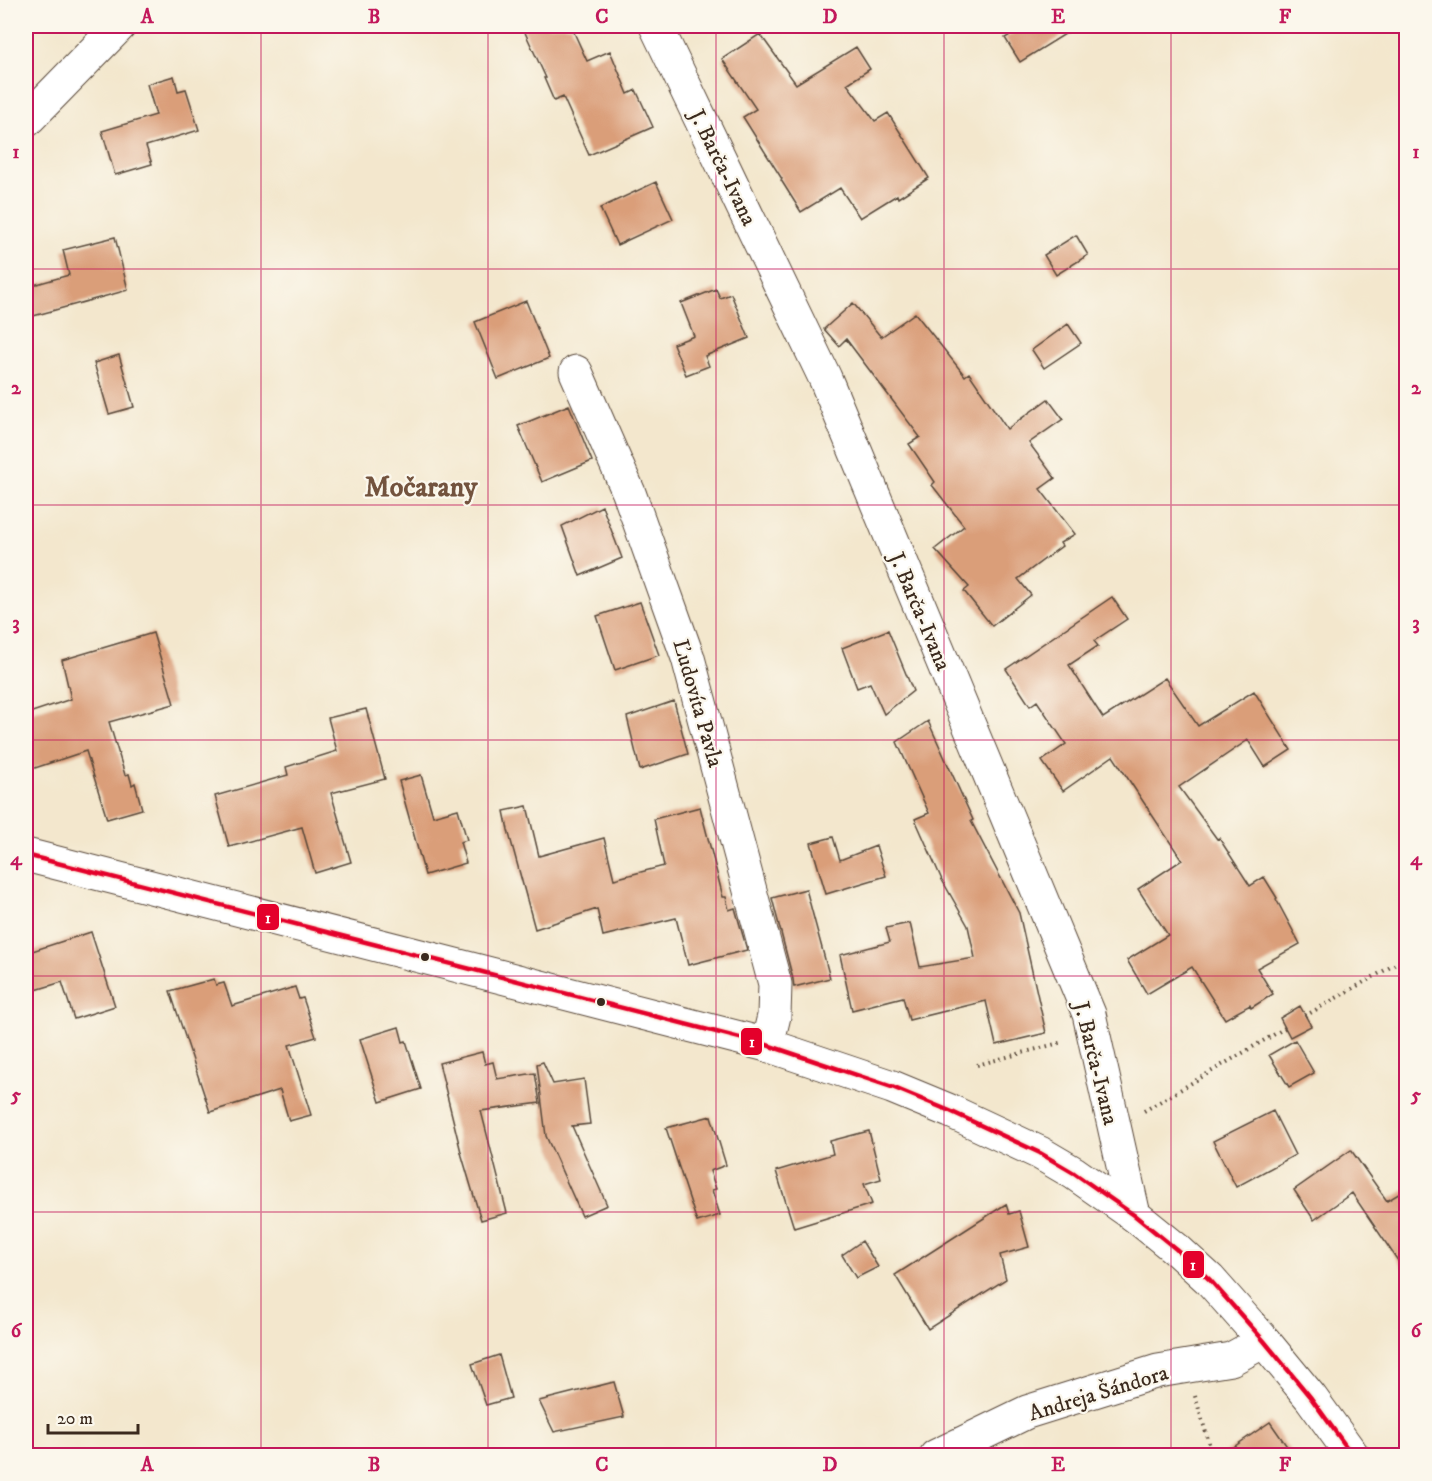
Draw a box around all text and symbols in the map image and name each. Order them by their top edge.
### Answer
text: A [140,5,155,30]
text: B [368,5,380,30]
text: C [595,5,609,30]
text: D [823,5,838,30]
text: E [1051,5,1065,30]
text: F [1279,5,1292,30]
street label: J. Barča-Ivana [682,103,763,231]
text: 1 [12,140,20,165]
text: 1 [1412,140,1420,165]
text: 2 [11,376,22,401]
text: 2 [1411,376,1422,401]
district label: Močarany [365,470,478,505]
street label: J. Barča-Ivana [882,546,957,675]
text: 3 [12,611,20,636]
text: 3 [1412,611,1420,636]
street label: Ľudovíta Pavla [666,636,729,771]
text: 4 [10,847,23,872]
text: 4 [1410,847,1423,872]
line badge: 1 [256,903,280,931]
text: 1 [265,908,271,928]
unlabelled marker [419,951,431,963]
unlabelled marker [595,996,607,1008]
street label: J. Barča-Ivana [1067,997,1124,1128]
line badge: 1 [740,1027,763,1056]
text: 1 [749,1032,755,1052]
text: 5 [10,1083,21,1108]
text: 5 [1410,1083,1421,1108]
line badge: 1 [1182,1250,1205,1279]
text: 1 [1190,1255,1196,1275]
text: 6 [11,1319,23,1344]
text: 6 [1411,1319,1423,1344]
street label: Andreja Šándora [1025,1358,1172,1427]
scale bar [48,1397,138,1435]
text: 20 m [57,1408,93,1430]
text: A [140,1453,155,1478]
text: B [368,1453,380,1478]
text: C [595,1453,609,1478]
text: D [823,1453,838,1478]
text: E [1051,1453,1065,1478]
text: F [1279,1453,1292,1478]

